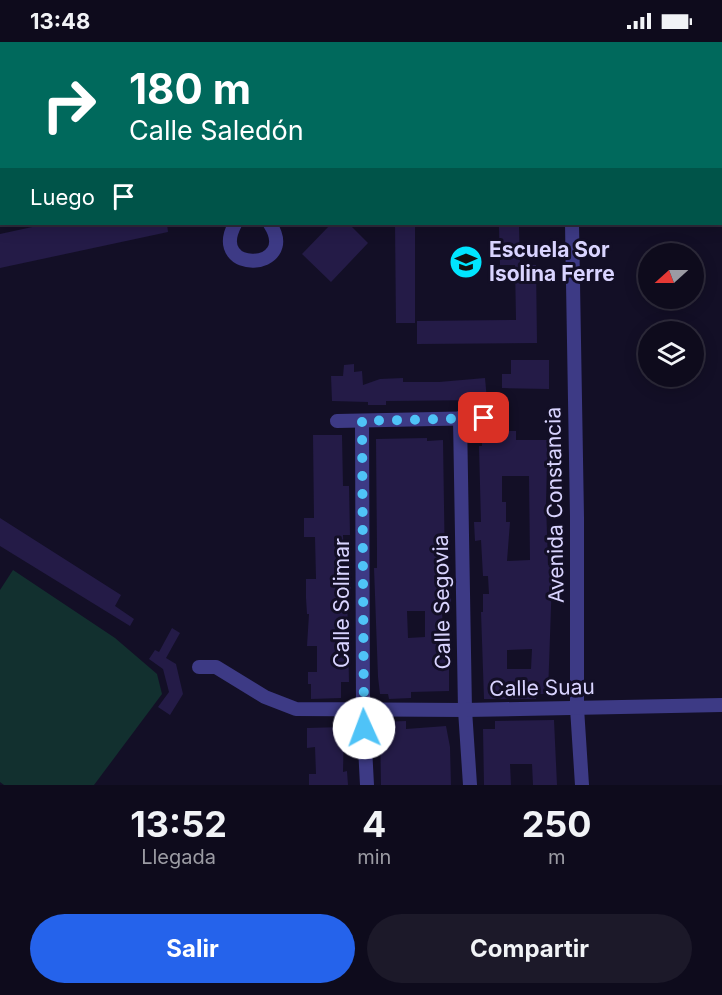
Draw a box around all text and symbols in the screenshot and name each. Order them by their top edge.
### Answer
text: 13:48 [30,8,90,34]
text: 180 m [129,63,251,114]
icon: right [30,66,108,144]
text: Calle Saledón [129,114,304,147]
icon: arrive [107,180,140,213]
text: Luego [30,184,95,210]
place label: Escuela Sor Isolina Ferre [489,237,615,286]
north arrow [638,243,704,309]
map controls [638,243,704,387]
school or university icon: Escuela Sor Isolina Ferre [448,244,484,280]
button: layers [638,321,704,387]
pin [458,392,509,443]
icon: arrive [467,401,500,434]
street label: Avenida Constancia [540,407,569,603]
street label: Calle Segovia [428,534,455,670]
street label: Calle Solimar [329,538,354,668]
street label: Calle Suau [489,674,595,701]
position arrow [332,696,396,760]
text: 13:52 [130,802,227,846]
text: 4 [362,802,386,846]
text: 250 [522,802,592,846]
text: Llegada [141,845,216,869]
text: min [357,845,391,869]
text: m [548,845,565,869]
button: Salir [30,914,355,983]
button: Compartir [367,914,692,983]

